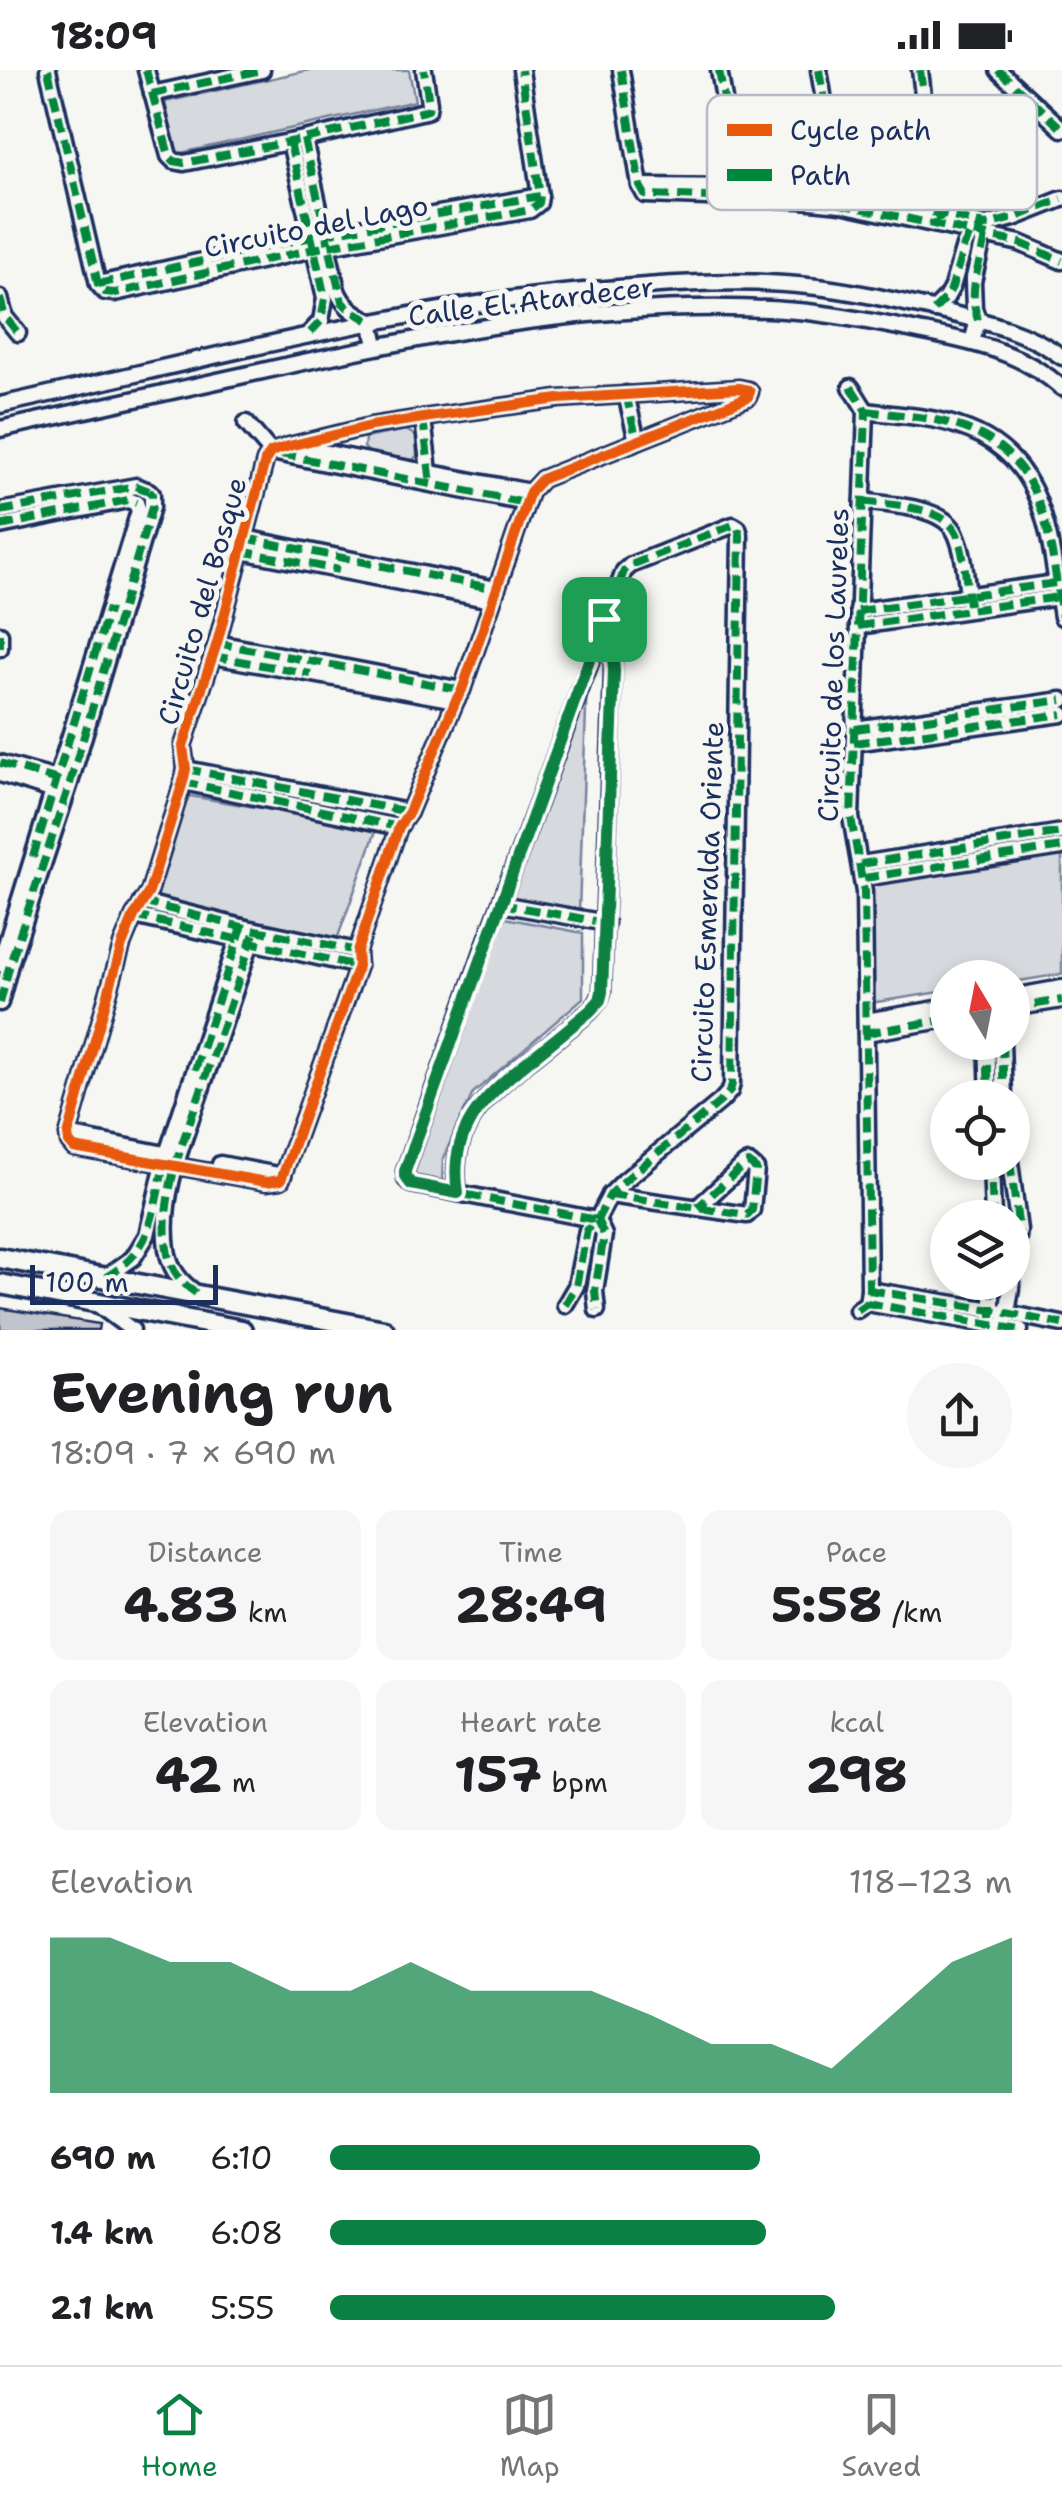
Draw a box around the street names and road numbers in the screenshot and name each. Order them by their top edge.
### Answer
street label: Circuito del Lago [201,186,431,266]
street label: Calle El Atardecer [406,267,656,335]
street label: Circuito del Bosque [148,473,256,729]
street label: Circuito de los Laureles [809,507,857,823]
street label: Circuito Esmeralda Oriente [682,721,732,1083]

